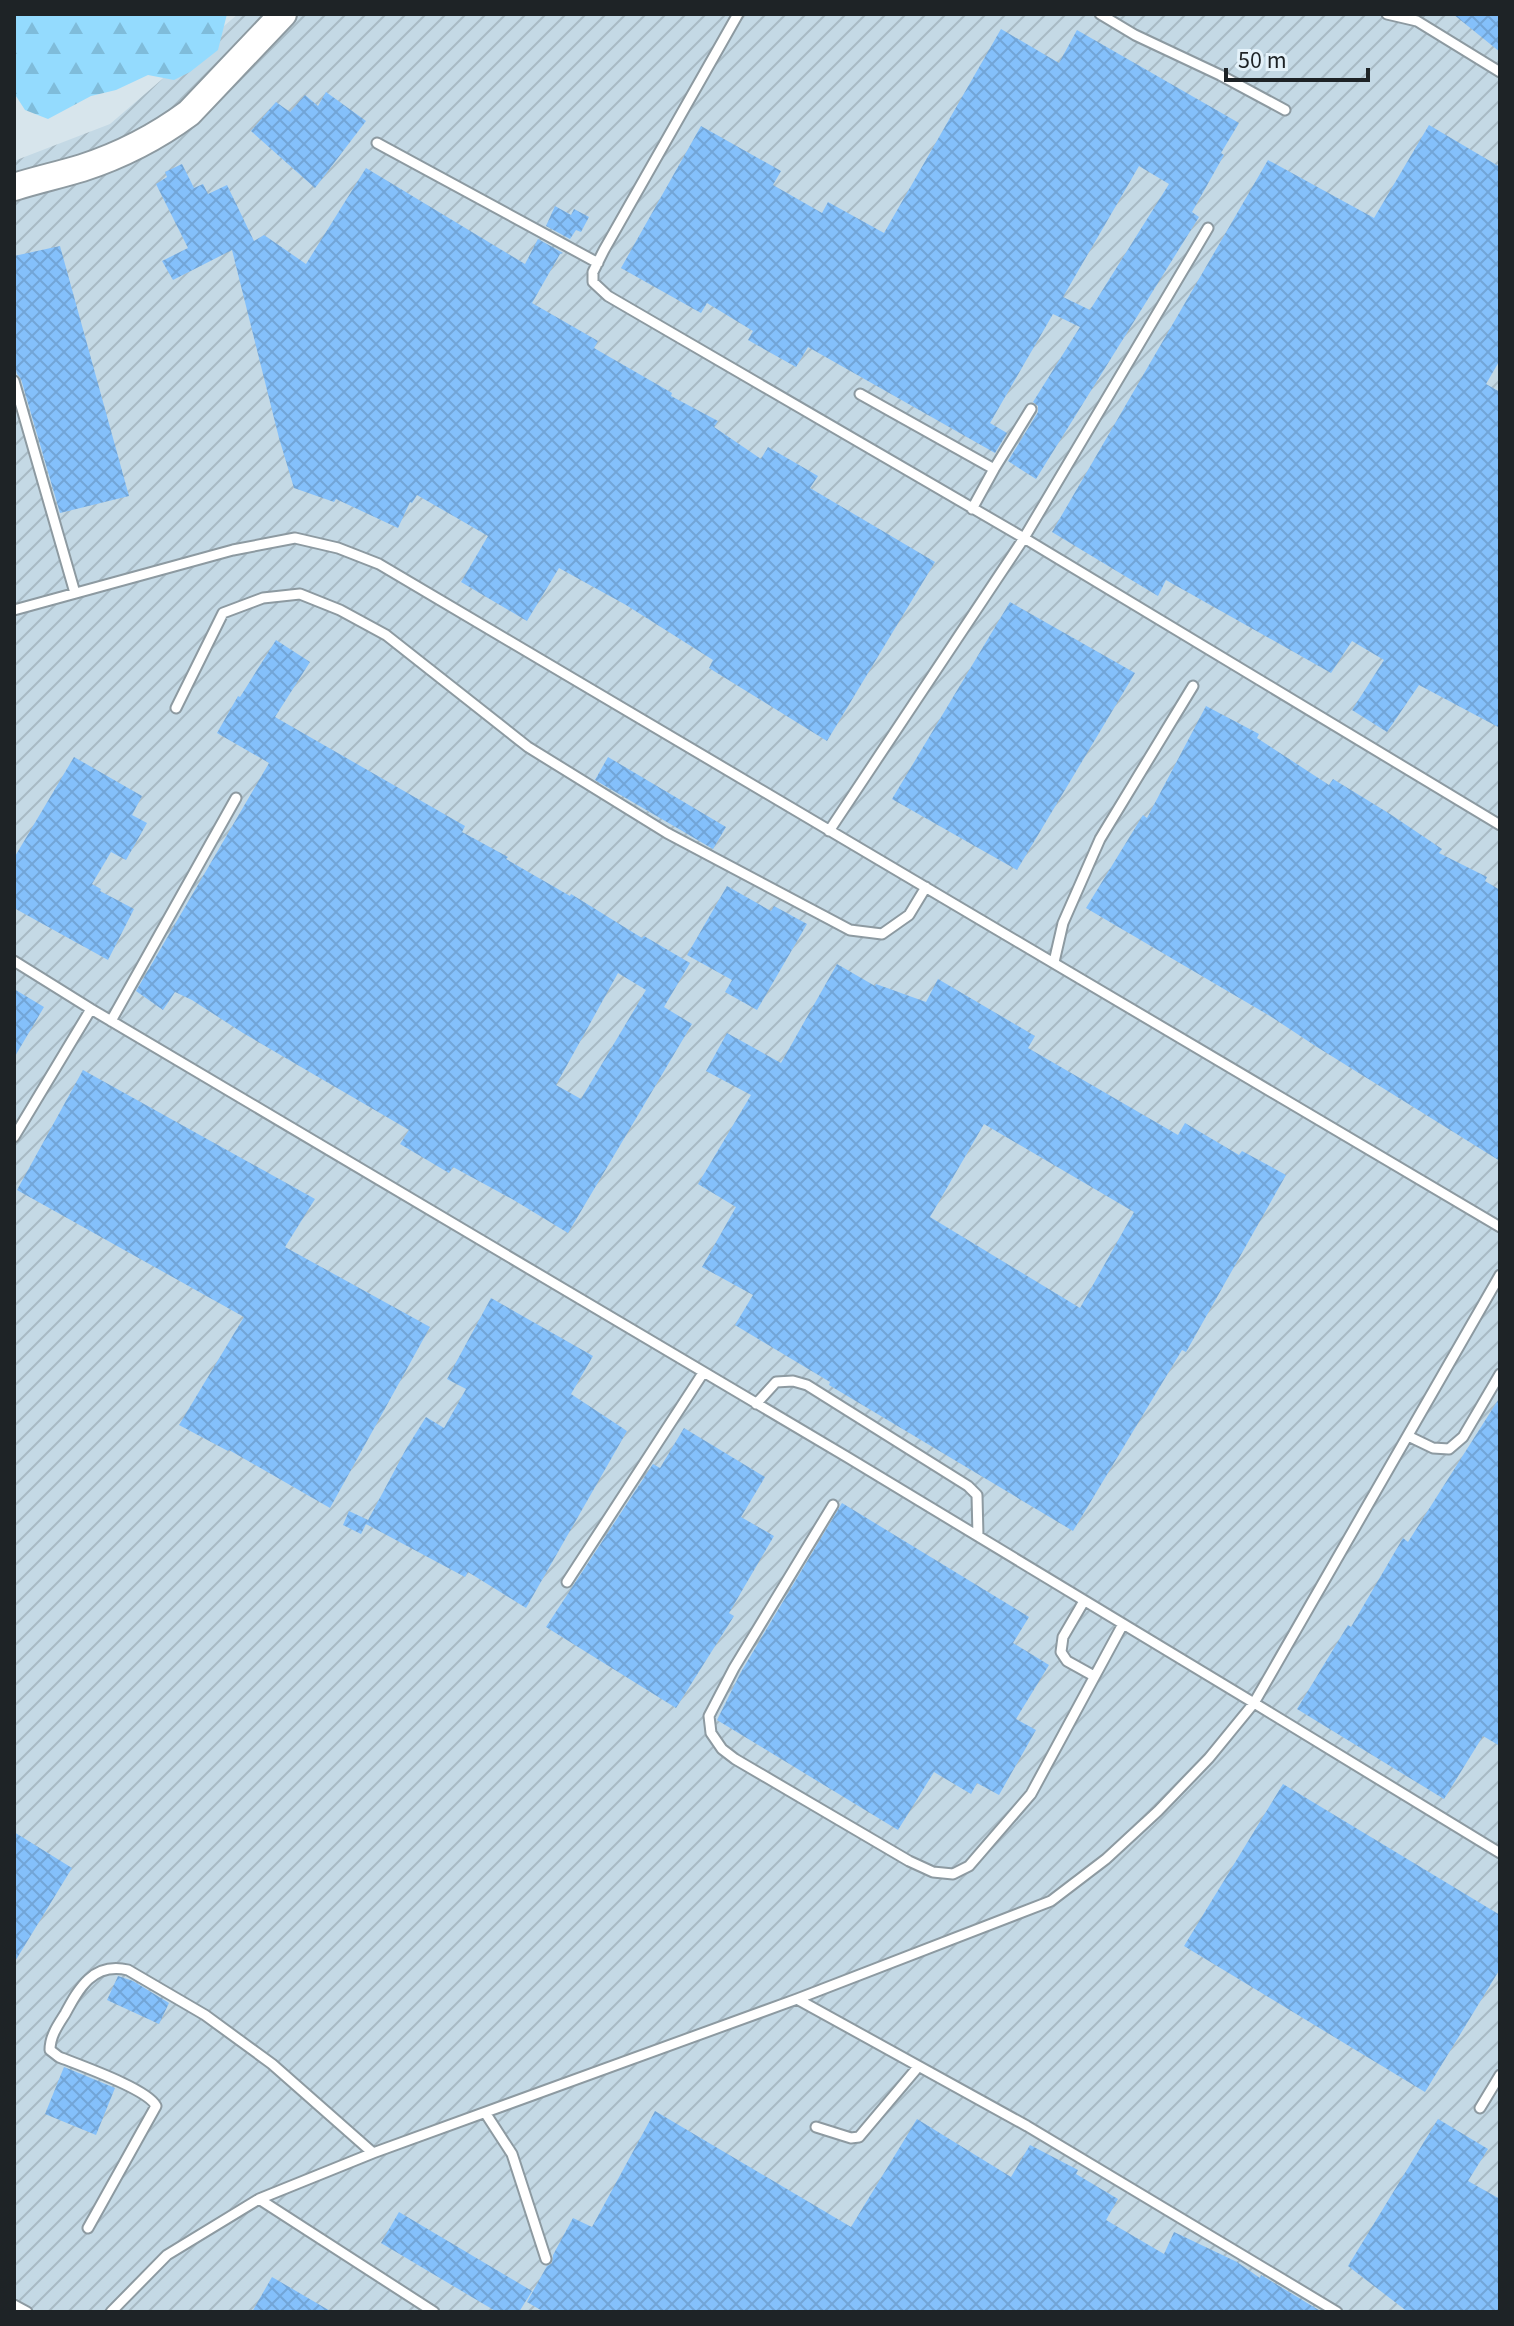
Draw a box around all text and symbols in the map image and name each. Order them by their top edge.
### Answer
scale bar [1226,32,1368,82]
text: 50 m [1238,43,1287,78]

